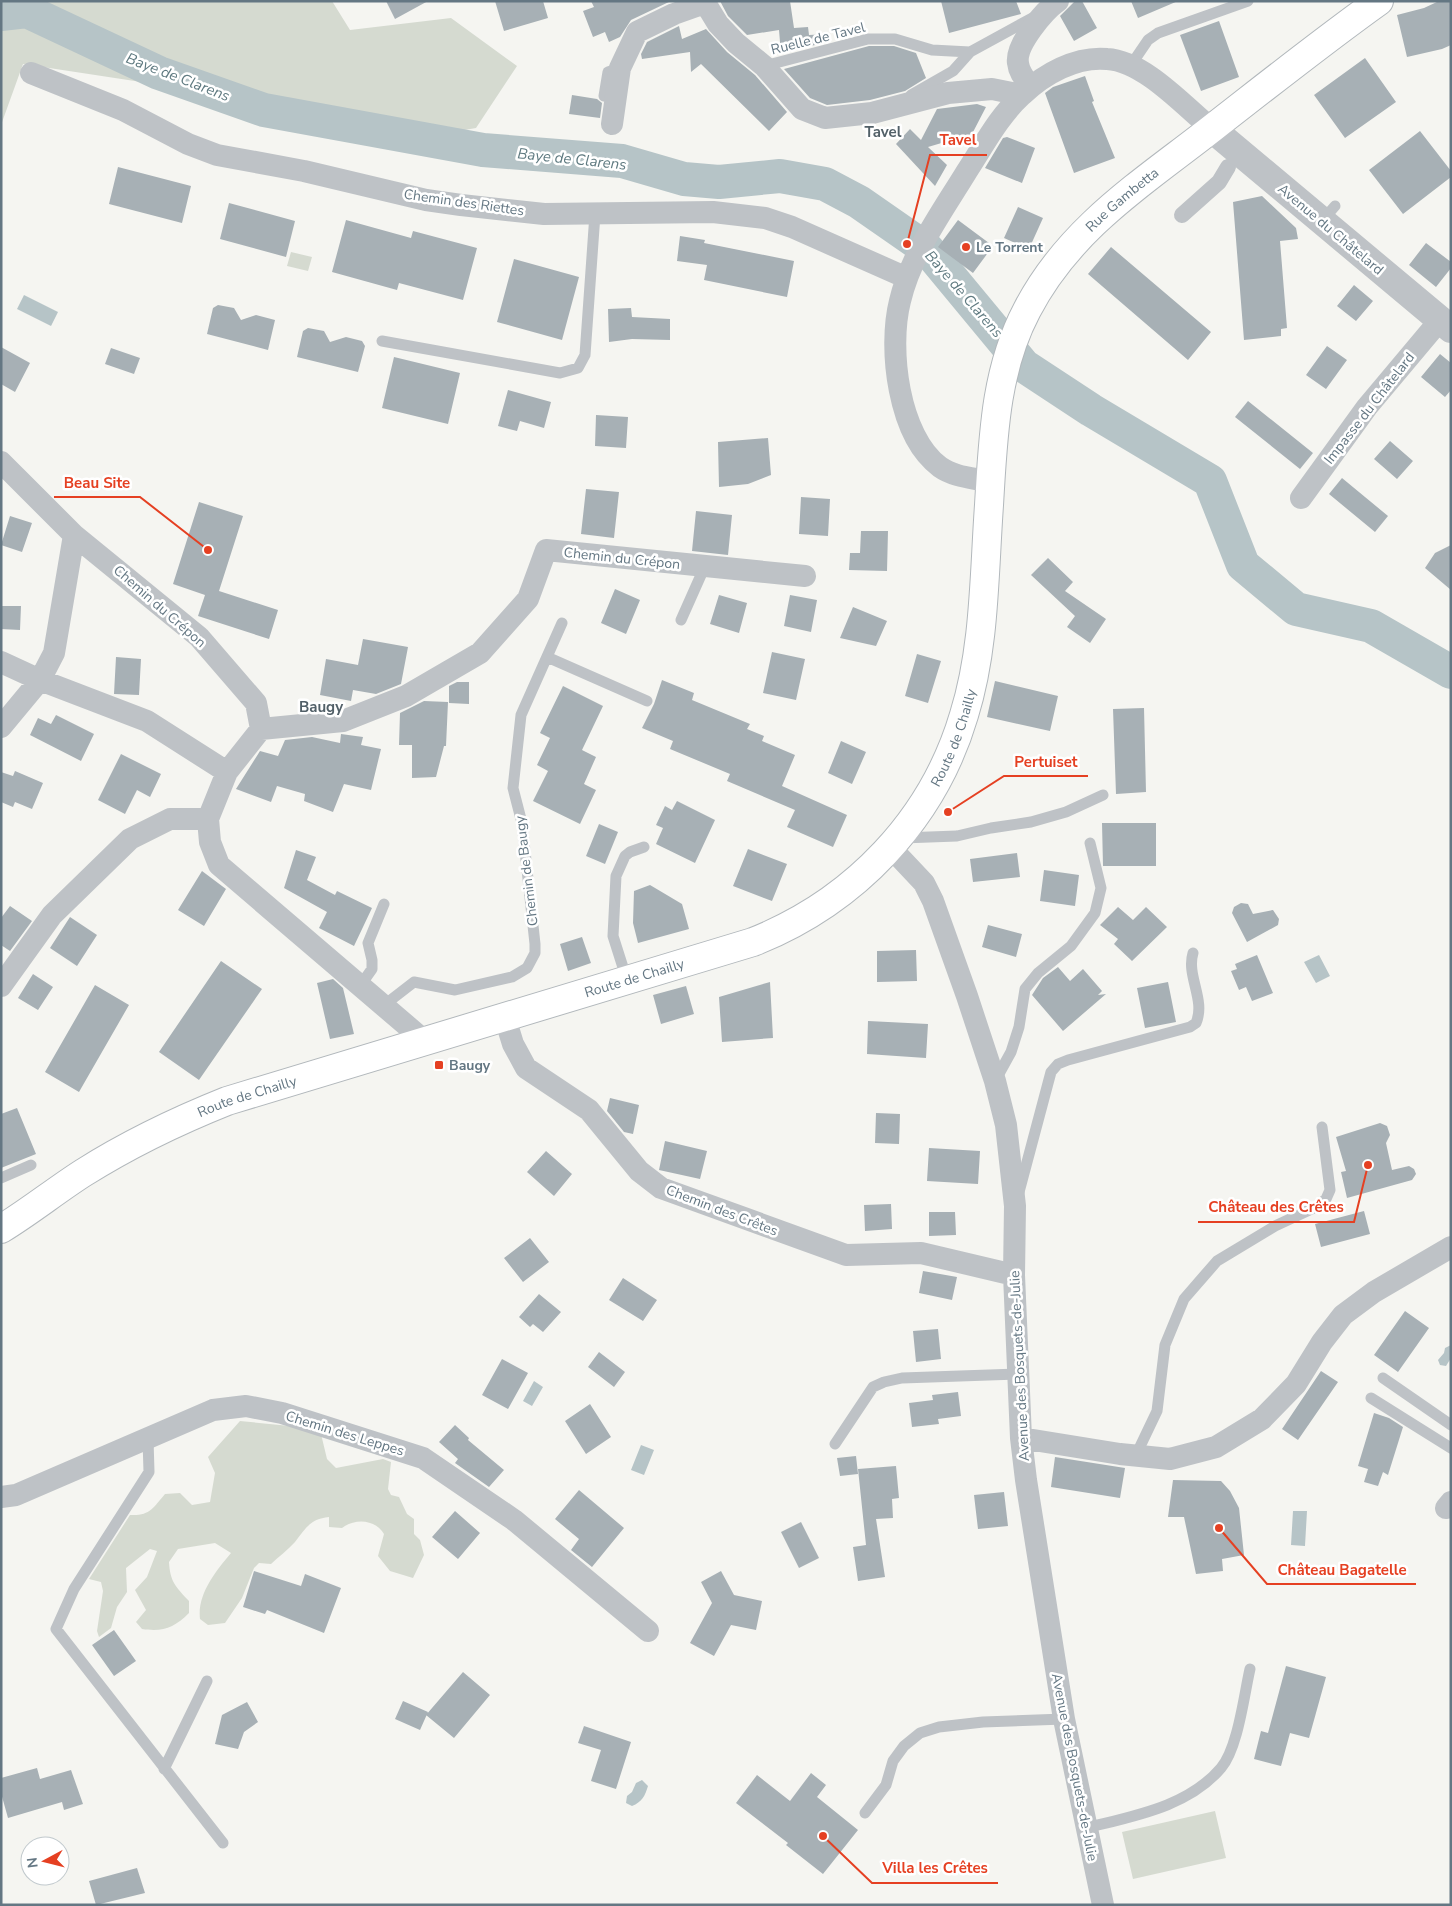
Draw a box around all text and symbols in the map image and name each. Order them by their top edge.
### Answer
street label: Ruelle de Tavel [769,17,868,59]
water label: Baye de Clarens [123,48,233,106]
district label: Tavel [865,122,902,142]
callout: Tavel [930,125,987,155]
text: Tavel [940,130,977,150]
water label: Baye de Clarens [516,143,628,175]
street label: Rue Gambetta [1081,163,1163,236]
street label: Avenue du Châtelard [1274,179,1388,279]
street label: Chemin des Riettes [403,185,526,220]
place label: Le Torrent [976,238,1043,257]
marker: Le Torrent [960,241,972,253]
water label: Baye de Clarens [921,246,1007,342]
street label: Impasse du Châtelard [1320,348,1419,468]
callout: Beau Site [54,467,140,497]
text: Beau Site [64,473,130,493]
street label: Chemin du Crépon [563,543,681,574]
street label: Chemin du Crépon [109,561,210,652]
street label: Route de Chailly [926,686,981,790]
district label: Baugy [299,697,343,717]
callout: Pertuiset [1004,746,1088,776]
text: Pertuiset [1014,752,1078,772]
street label: Chemin de Baugy [510,814,543,927]
street label: Route de Chailly [582,954,687,1002]
place label: Baugy [449,1056,491,1075]
marker: Baugy [433,1059,445,1071]
street label: Route de Chailly [195,1071,300,1122]
street label: Chemin des Crêtes [663,1180,781,1241]
callout: Château des Crêtes [1198,1192,1354,1222]
text: Château des Crêtes [1208,1197,1344,1217]
street label: Avenue des Bosquets-de-Julie [1005,1270,1034,1462]
street label: Chemin des Leppes [283,1406,407,1461]
callout: Château Bagatelle [1267,1554,1416,1584]
text: Château Bagatelle [1277,1560,1407,1580]
street label: Avenue des Bosquets-de-Julie [1047,1672,1102,1863]
north arrow [20,1836,70,1886]
callout: Villa les Crêtes [872,1853,998,1883]
text: N [23,1856,43,1869]
text: Villa les Crêtes [881,1858,988,1878]

